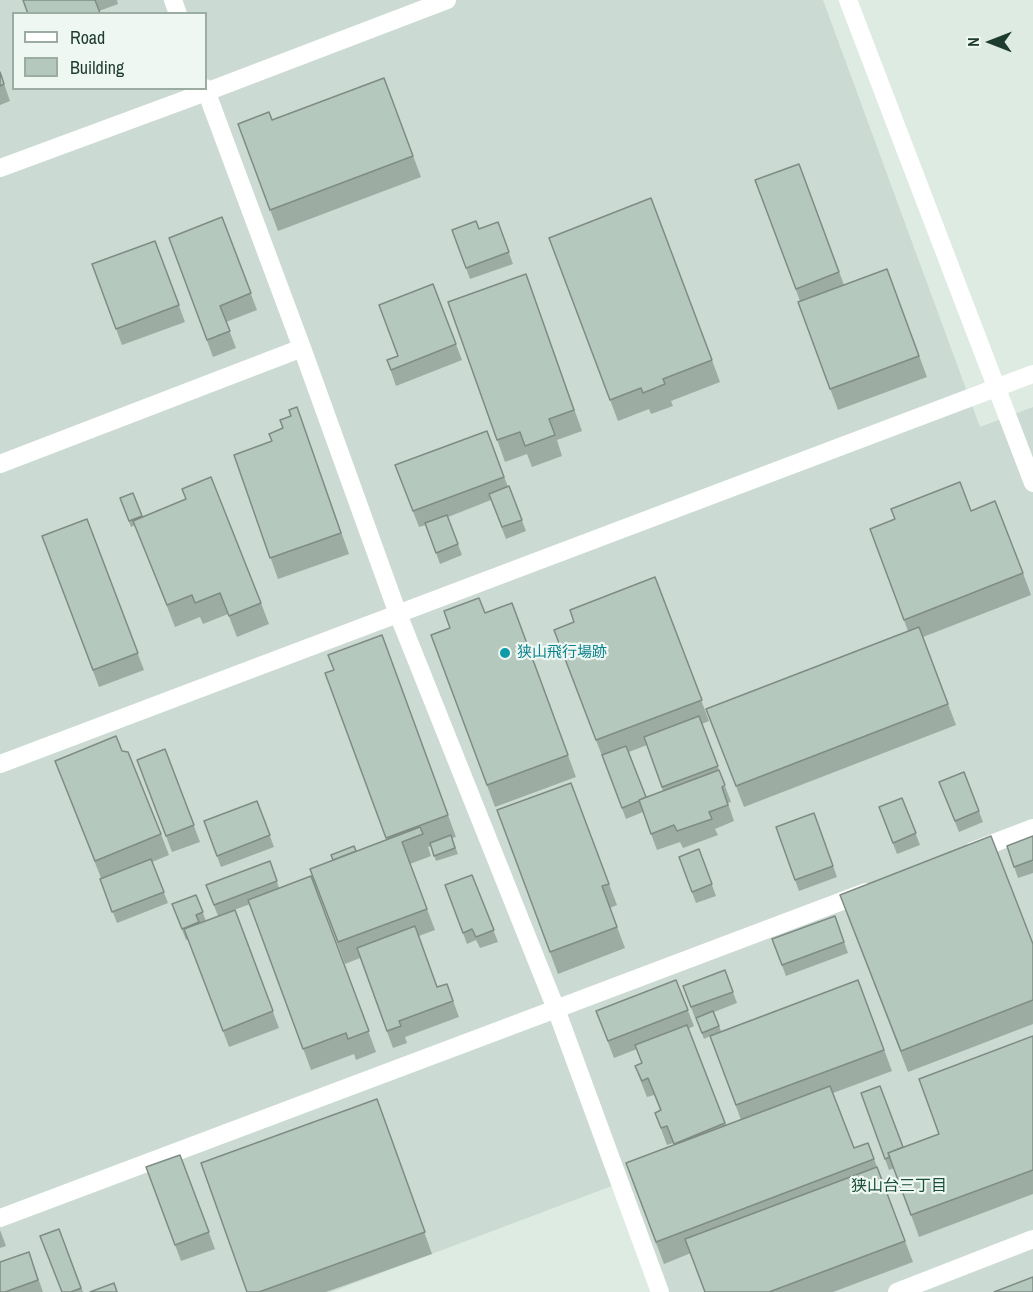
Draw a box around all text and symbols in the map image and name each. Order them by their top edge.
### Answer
legend [12,12,207,90]
north arrow [961,12,1021,72]
text: Road [70,25,105,50]
text: N [962,37,984,47]
text: Building [70,55,124,80]
place label: 狭山飛行場跡 [517,644,607,662]
marker: 狭山飛行場跡 [498,646,512,660]
district label: 狭山台三丁目 [851,1177,947,1197]

